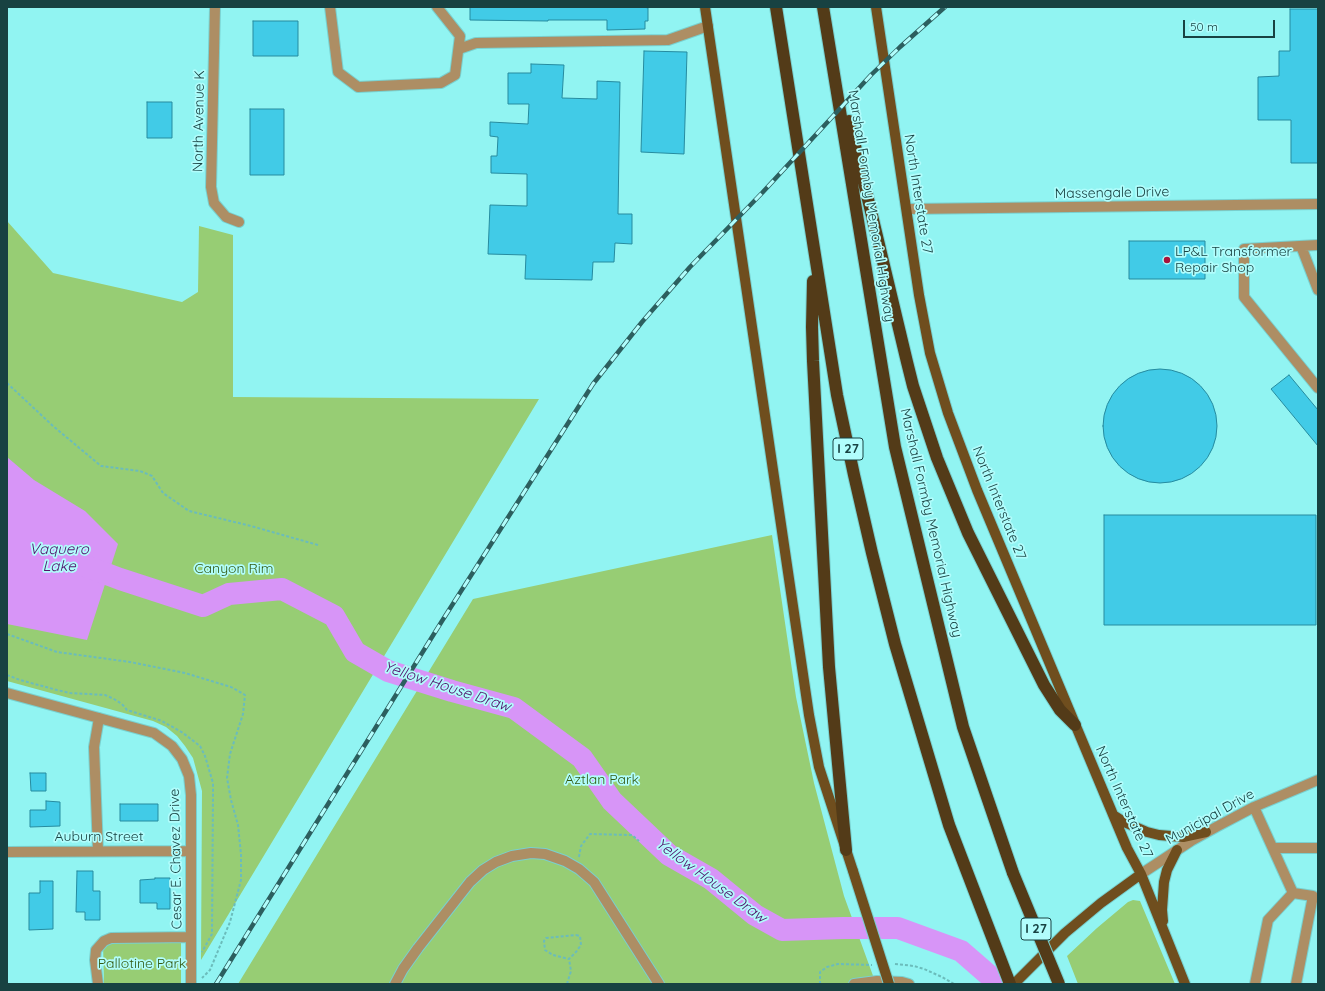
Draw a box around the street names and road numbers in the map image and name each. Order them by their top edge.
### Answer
street label: North Avenue K [190,70,208,172]
street label: Marshall Formby Memorial Highway [844,89,898,323]
street label: North Interstate 27 [900,133,936,255]
street label: Massengale Drive [1054,184,1170,202]
street label: Marshall Formby Memorial Highway [896,407,966,639]
road number: I 27 [833,438,863,460]
street label: North Interstate 27 [969,444,1029,562]
street label: North Interstate 27 [1092,743,1156,861]
street label: Municipal Drive [1163,786,1257,848]
street label: Cesar E. Chavez Drive [166,789,186,929]
street label: Auburn Street [55,829,143,845]
road number: I 27 [1021,918,1051,940]

